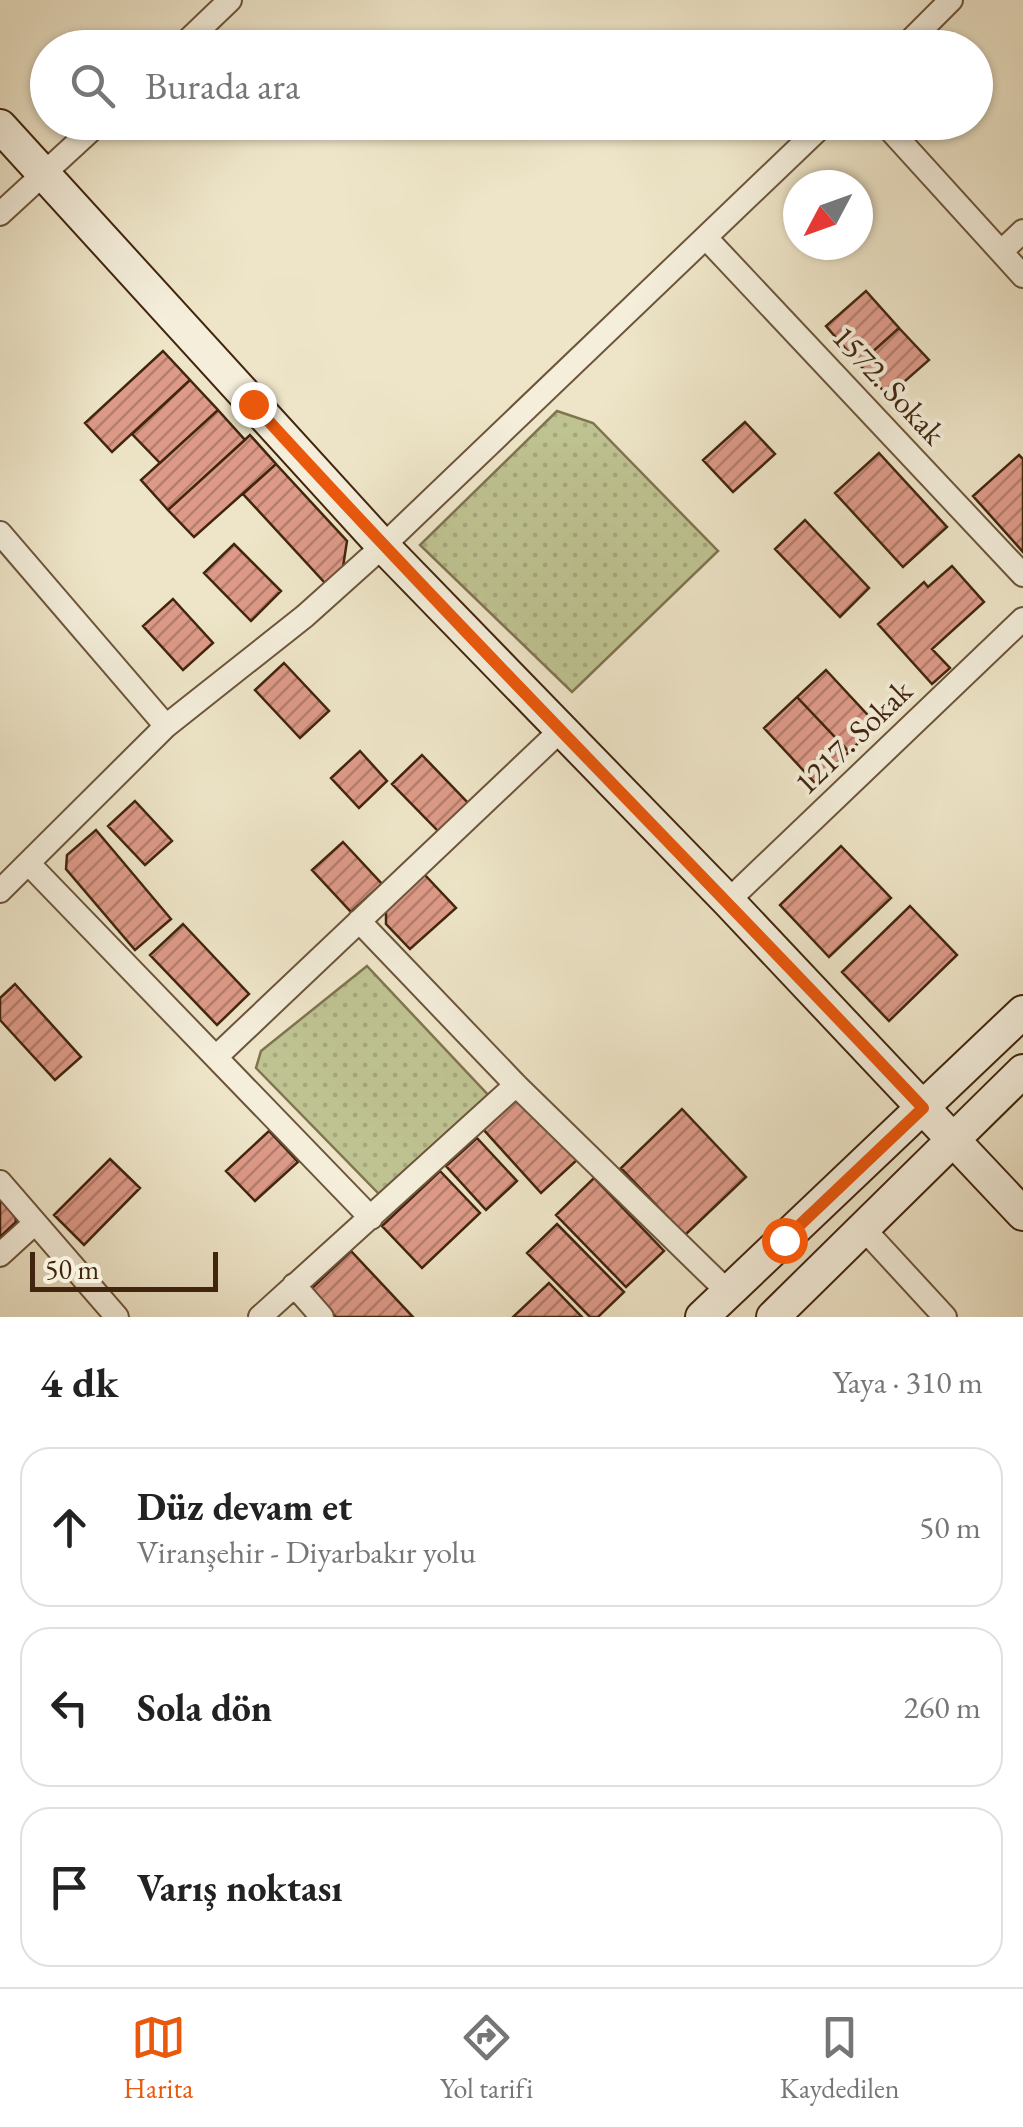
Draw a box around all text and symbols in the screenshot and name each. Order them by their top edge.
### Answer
search box [30,30,993,140]
icon: search [65,58,120,113]
text: Burada ara [145,61,300,110]
north arrow [783,170,873,260]
street label: 1572. Sokak [823,316,956,454]
route end [231,382,277,428]
street label: 1217. Sokak [785,670,922,804]
route start [762,1218,808,1264]
scale bar [30,1247,218,1292]
text: 50 m [45,1251,99,1287]
text: 4 dk [40,1355,118,1410]
text: Yaya · 310 m [832,1361,983,1403]
text: Düz devam et [137,1482,352,1531]
icon: ahead [42,1500,97,1555]
text: 50 m [919,1506,981,1548]
text: Viranşehir - Diyarbakır yolu [137,1531,476,1573]
icon: left [42,1680,97,1735]
text: Sola dön [137,1683,272,1732]
text: 260 m [904,1686,981,1728]
icon: arrive [42,1860,97,1915]
text: Varış noktası [137,1863,343,1912]
tab: Harita [123,2010,193,2106]
tab: Yol tarifi [440,2010,533,2106]
tab: Kaydedilen [780,2010,900,2106]

